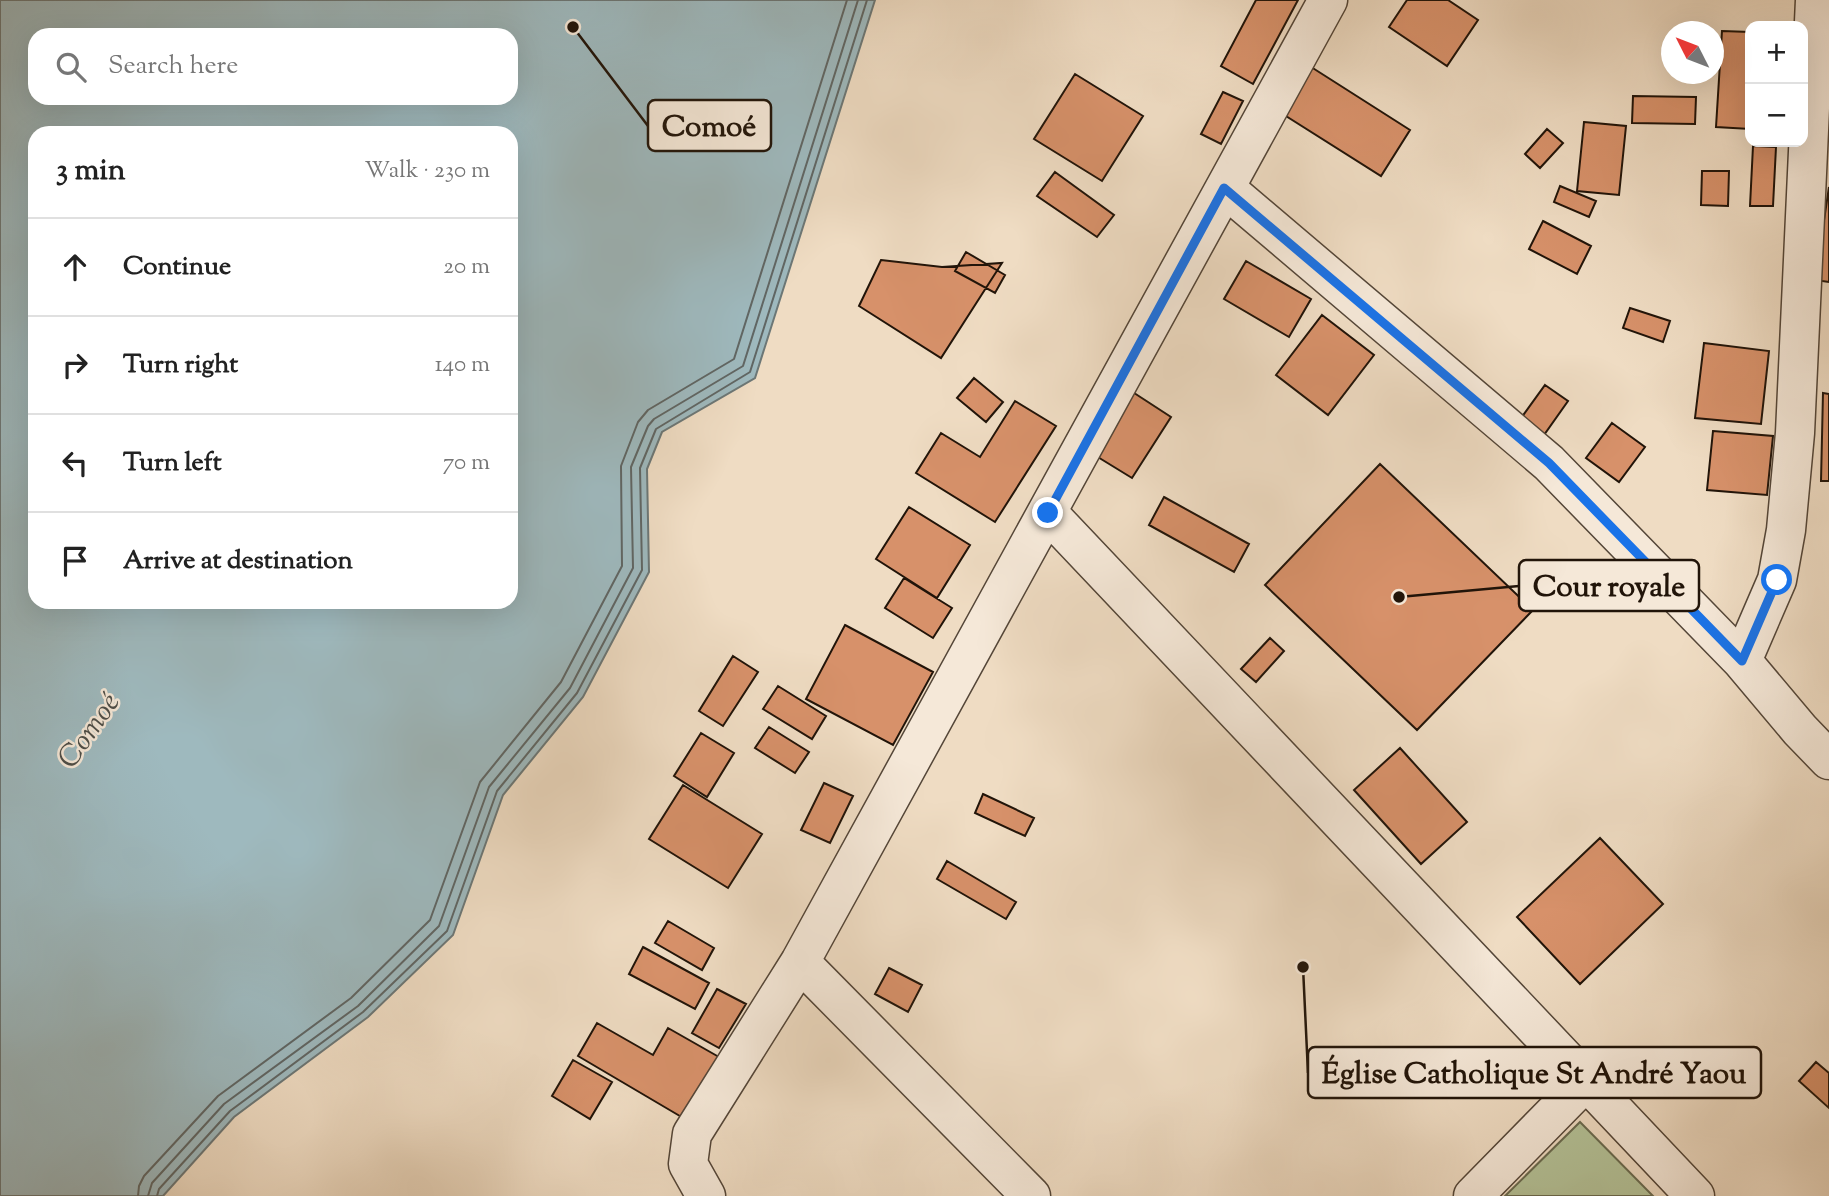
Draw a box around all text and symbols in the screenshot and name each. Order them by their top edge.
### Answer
north arrow [1661,21,1724,84]
map controls [1745,21,1808,147]
button: + [1745,21,1808,84]
search box [28,28,518,105]
icon: search [52,48,90,86]
text: Search here [108,48,238,85]
button: − [1745,84,1808,147]
callout: Comoé [648,100,771,151]
text: Comoé [662,107,756,150]
text: 3 min [56,150,126,193]
text: Walk · 230 m [364,155,490,188]
icon: ahead [56,248,94,286]
text: Continue [123,249,231,286]
text: 20 m [443,251,490,284]
icon: right [56,346,94,384]
text: Turn right [123,347,238,384]
text: 140 m [435,349,490,382]
icon: left [56,444,94,482]
text: Turn left [123,445,222,482]
text: 70 m [443,447,490,480]
route end [1032,497,1063,528]
icon: arrive [56,542,94,580]
text: Arrive at destination [123,543,353,580]
callout: Cour royale [1519,560,1699,611]
route start [1761,564,1792,595]
text: Cour royale [1533,567,1685,610]
water label: Comoé [48,685,132,778]
callout: Église Catholique St André Yaou [1308,1047,1761,1098]
text: Église Catholique St André Yaou [1322,1054,1747,1097]

